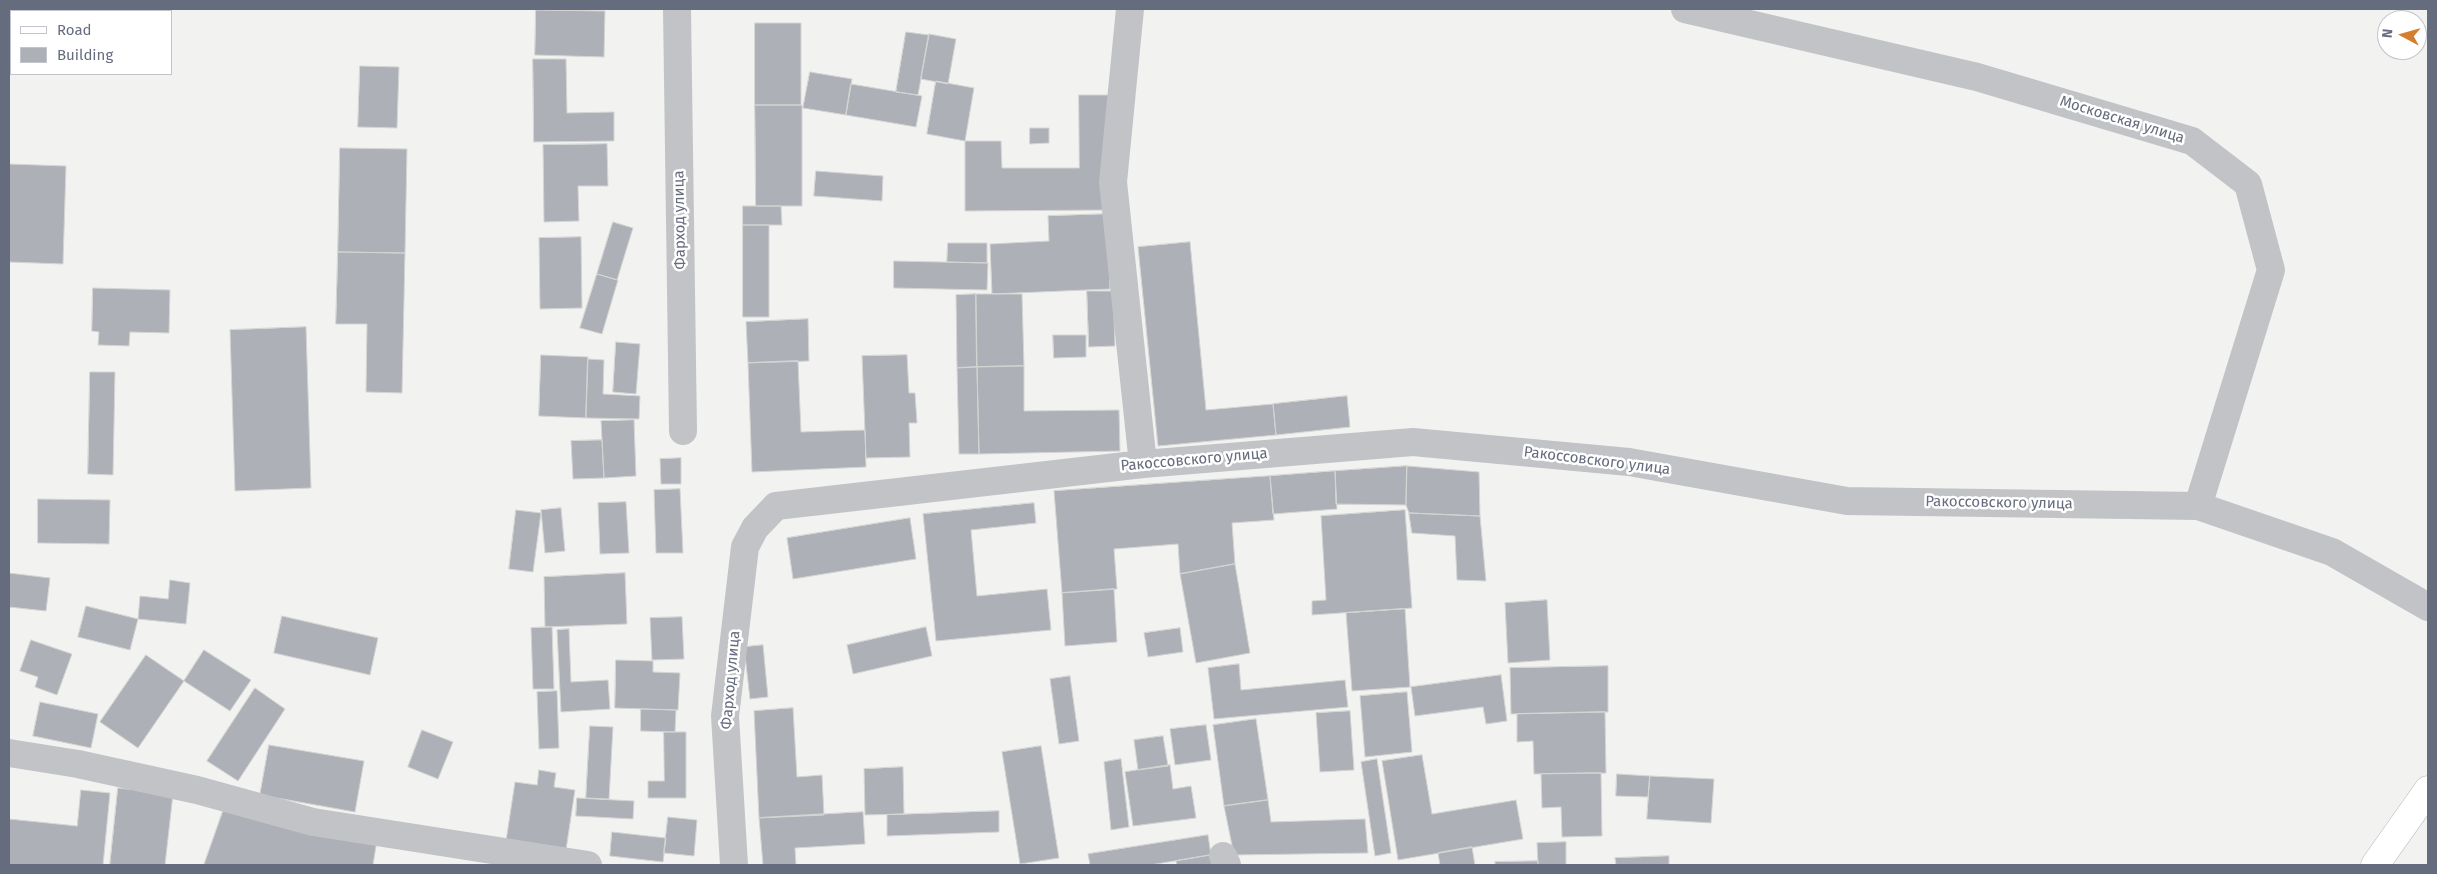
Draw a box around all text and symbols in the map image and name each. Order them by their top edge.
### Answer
legend [10,10,172,75]
north arrow [2377,10,2427,60]
text: Road [57,21,92,39]
text: N [2379,28,2397,39]
text: Building [57,46,113,64]
street label: Московская улица [2058,92,2186,148]
street label: Фарход улица [670,170,690,270]
street label: Ракоссовского улица [1523,443,1671,479]
street label: Ракоссовского улица [1120,445,1268,475]
street label: Ракоссовского улица [1925,493,2073,513]
street label: Фарход улица [718,630,744,730]

